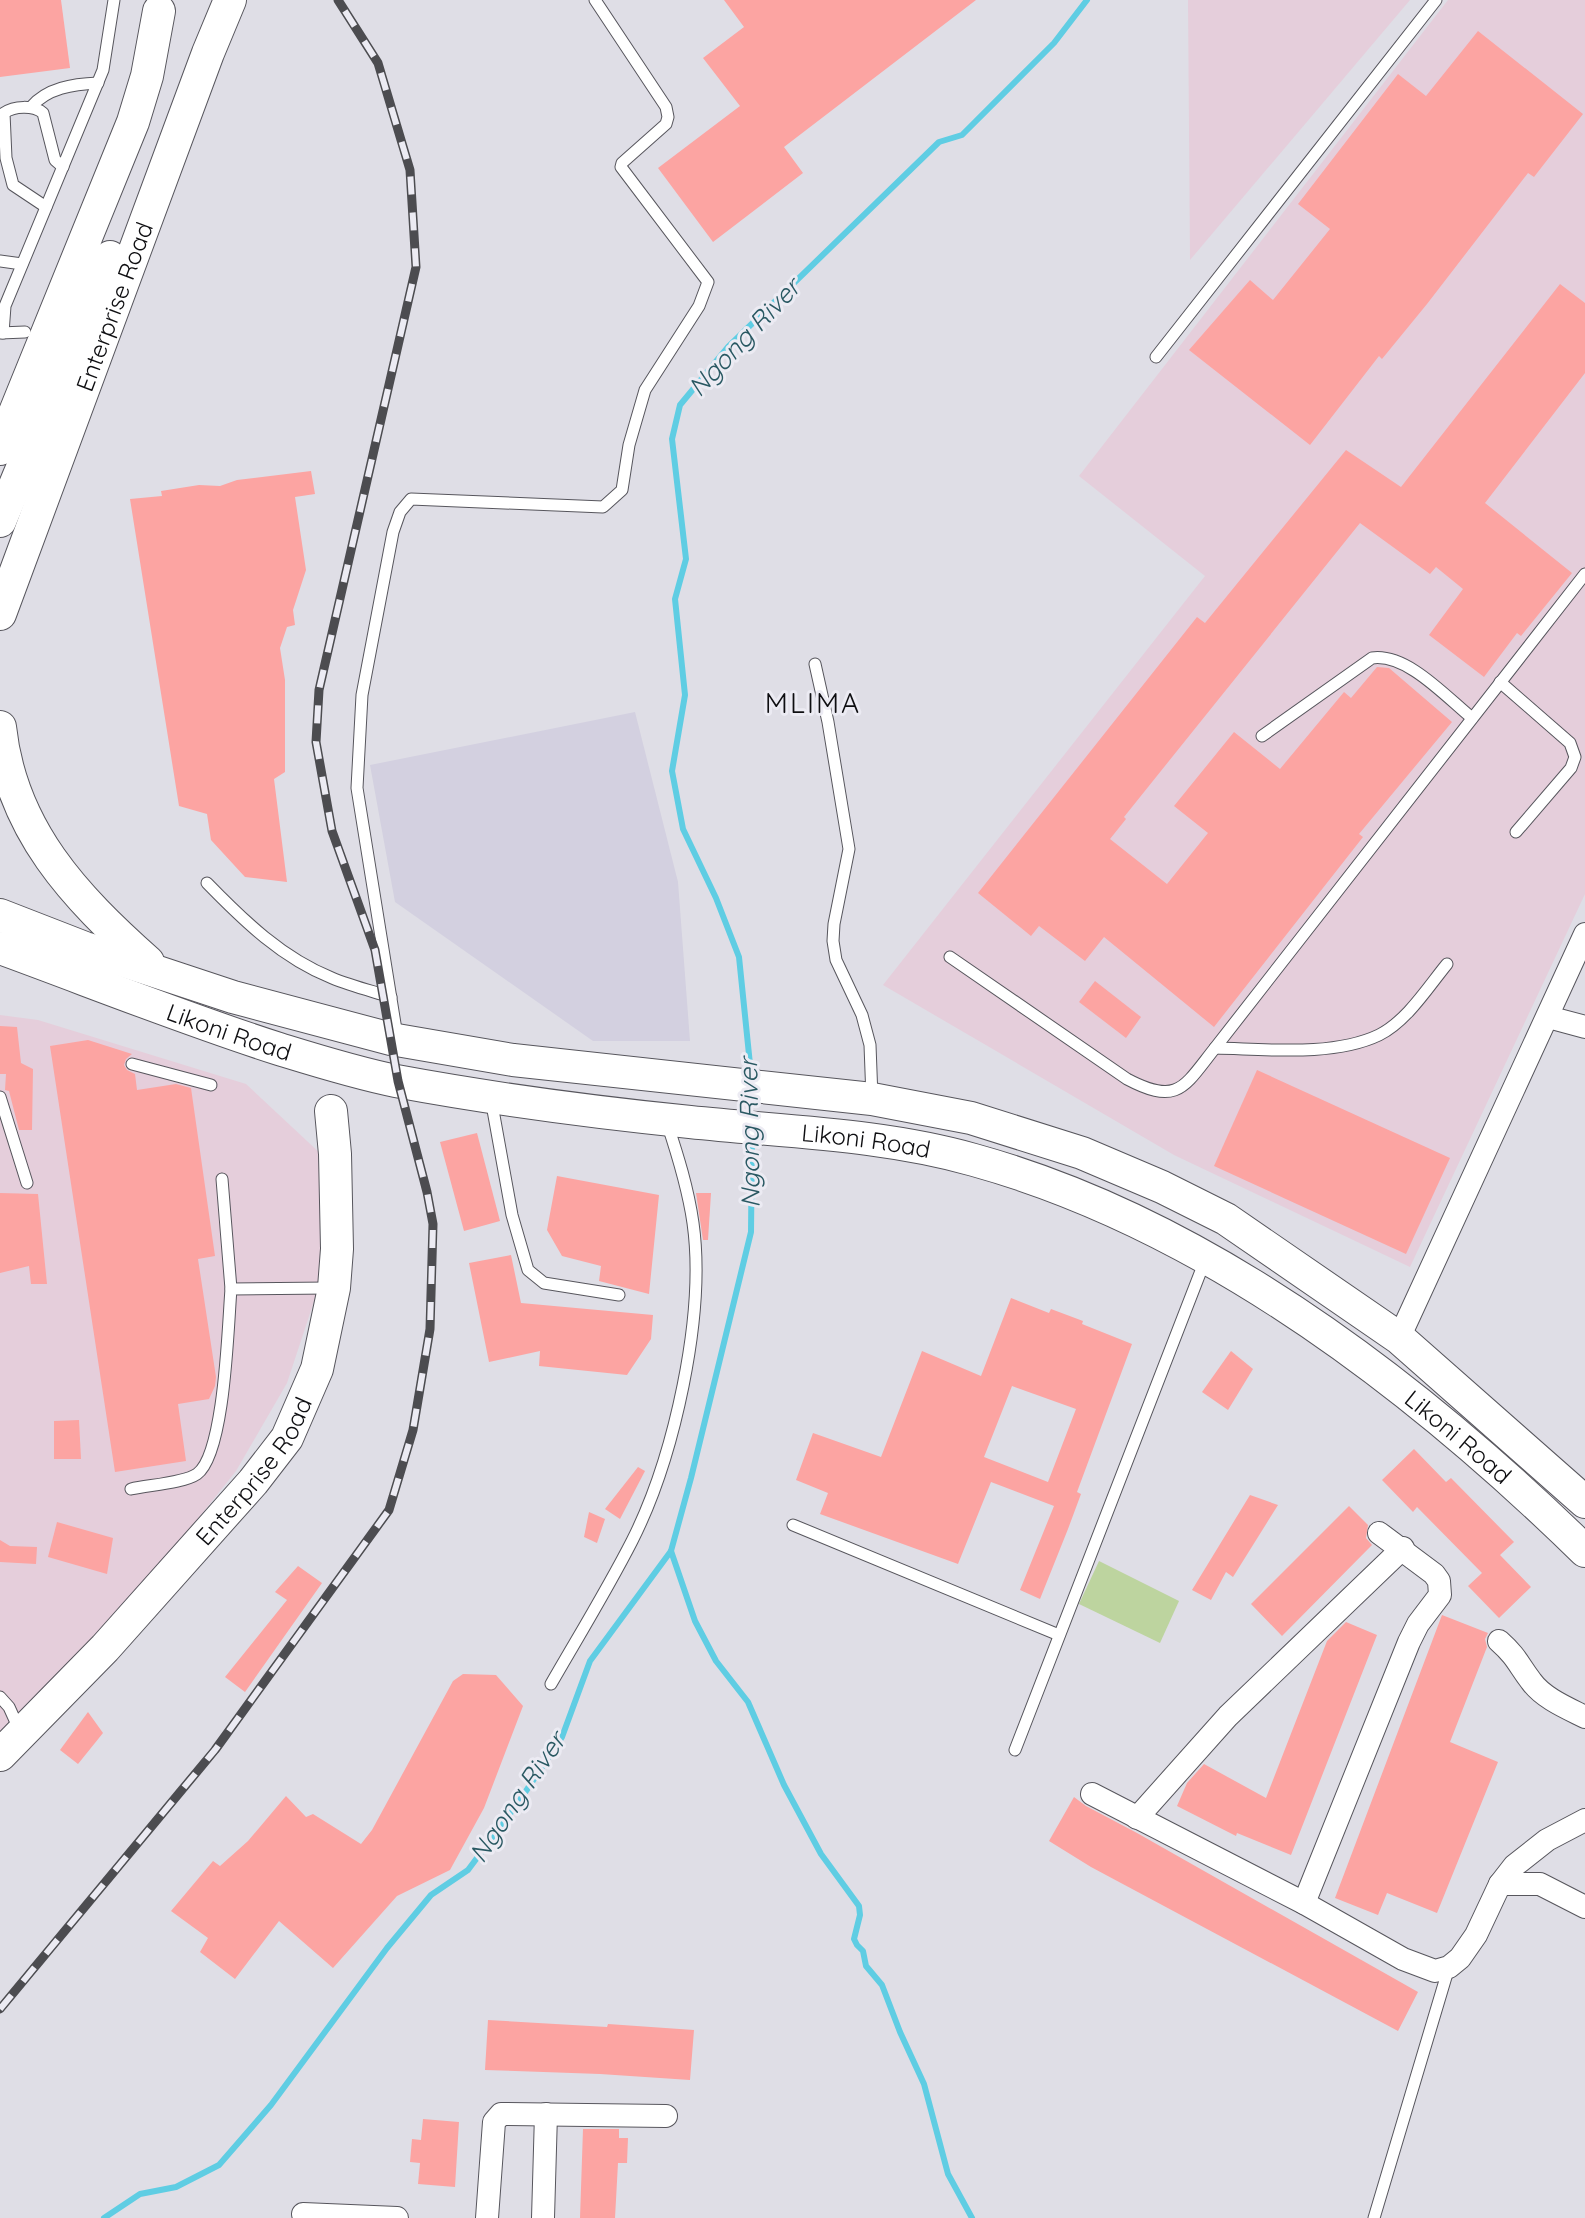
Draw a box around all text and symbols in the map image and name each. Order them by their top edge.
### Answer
street label: Enterprise Road [69,218,159,395]
water label: Ngong River [681,269,809,403]
district label: MLIMA [765,685,861,720]
street label: Likoni Road [163,996,295,1067]
water label: Ngong River [731,1055,767,1208]
street label: Likoni Road [800,1117,933,1164]
street label: Likoni Road [1399,1383,1518,1490]
street label: Enterprise Road [189,1392,318,1551]
water label: Ngong River [461,1723,574,1868]

